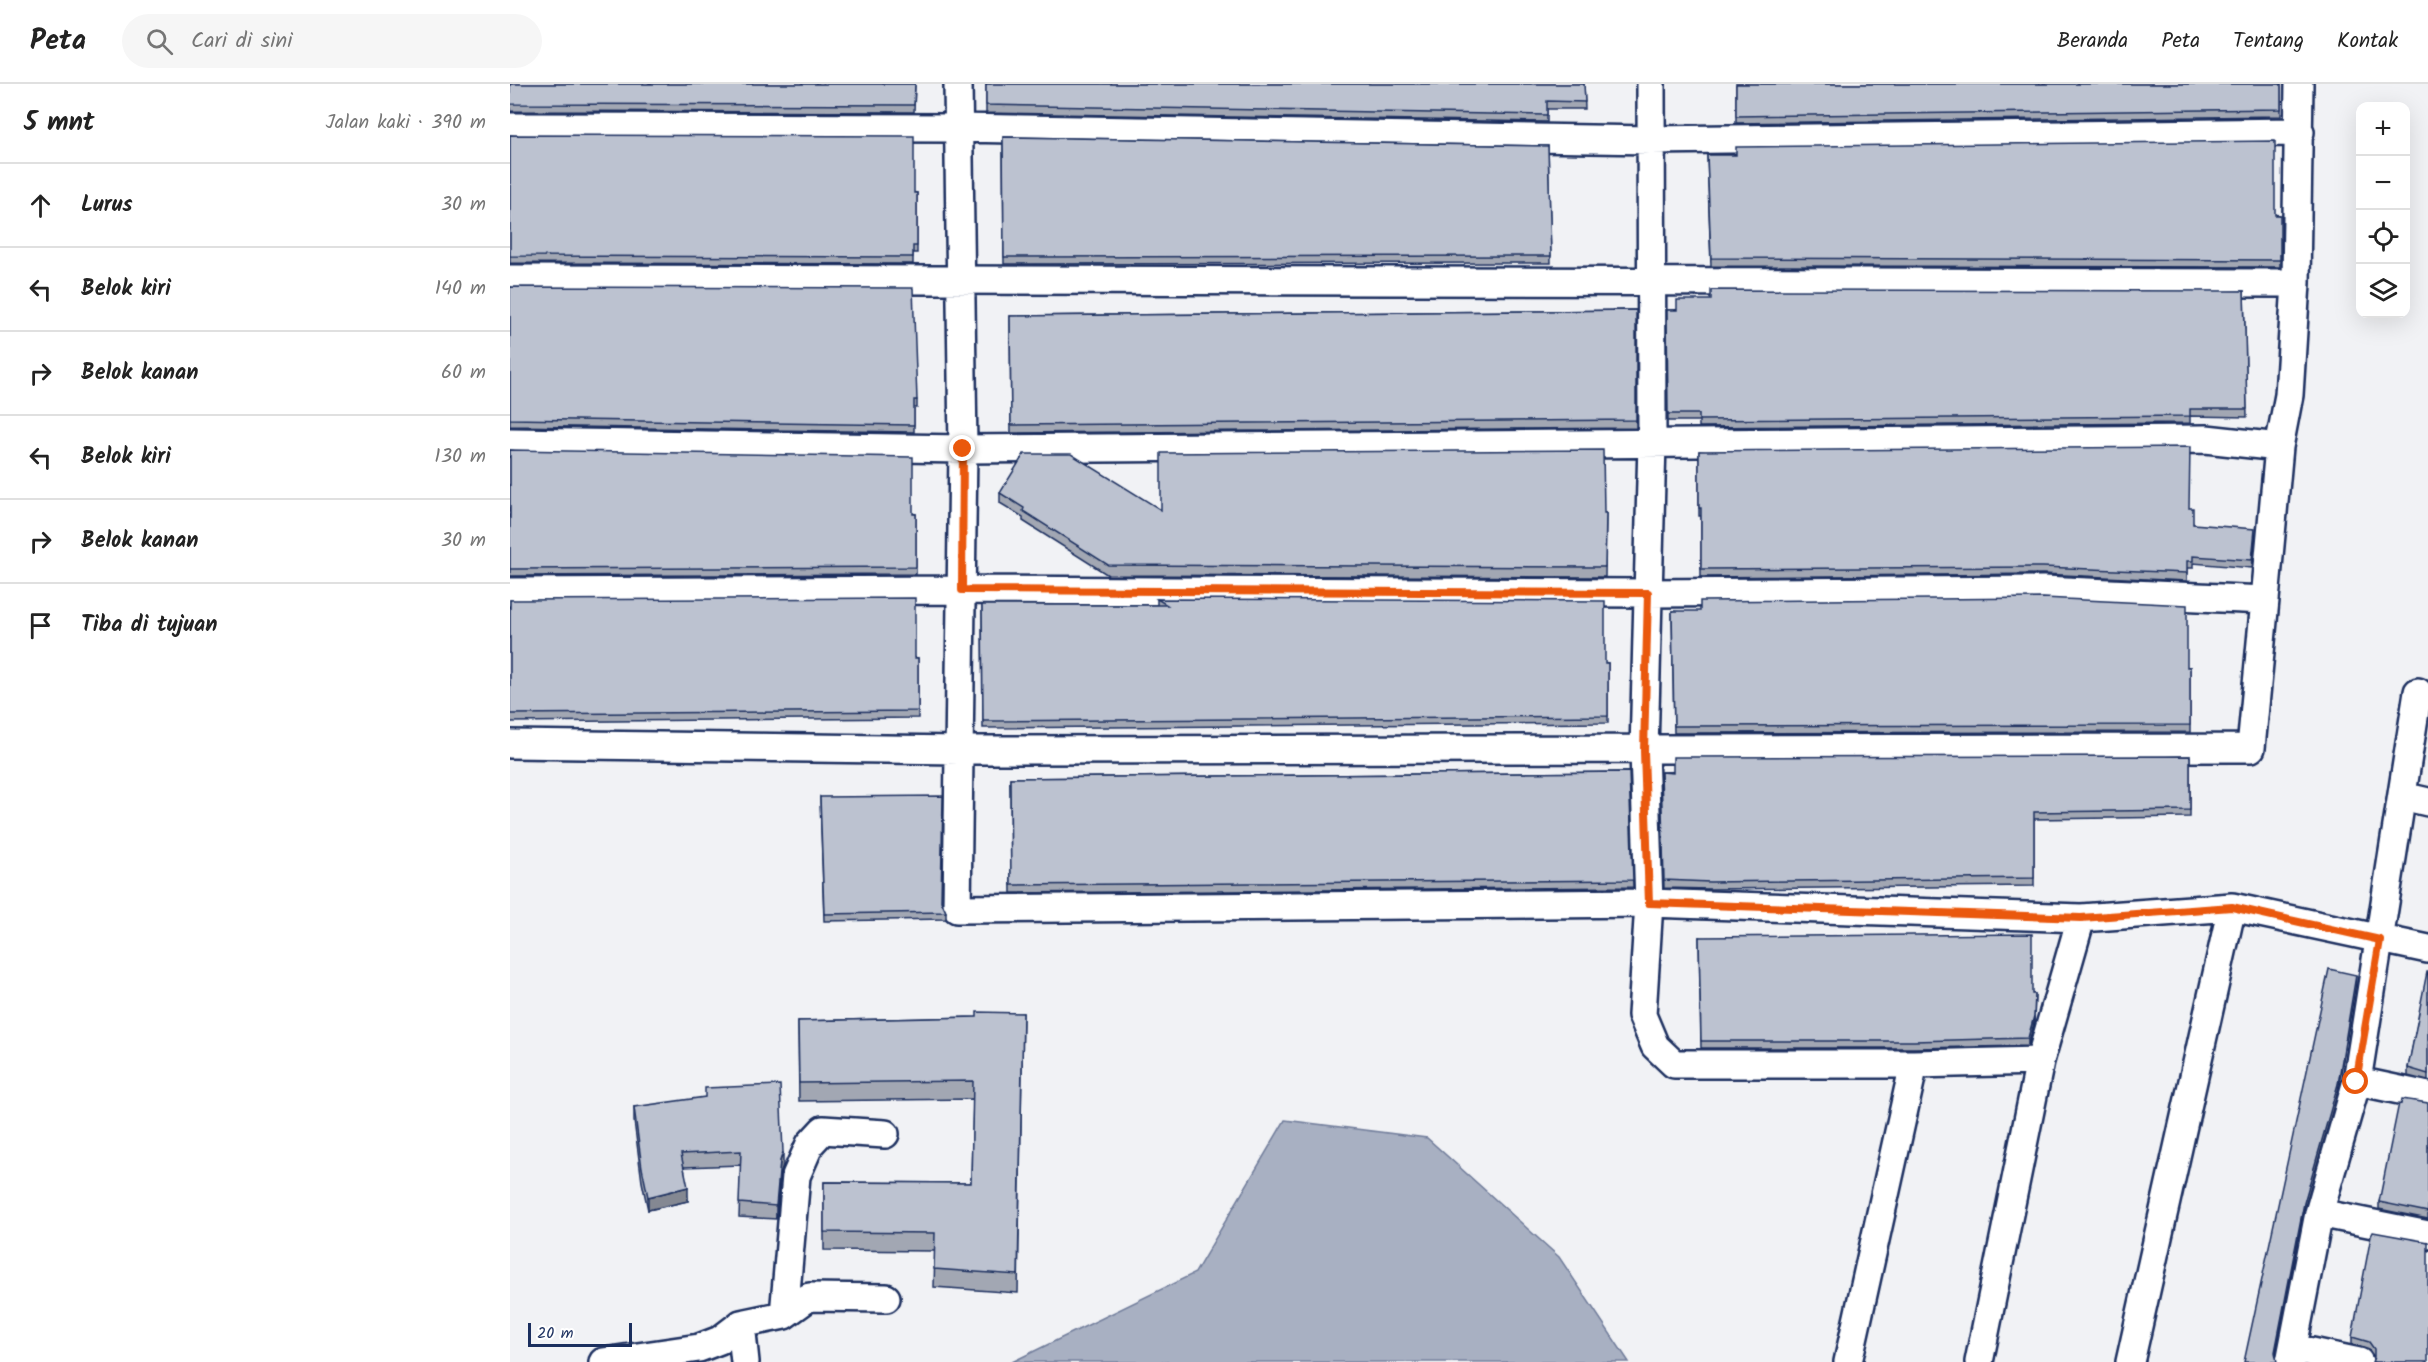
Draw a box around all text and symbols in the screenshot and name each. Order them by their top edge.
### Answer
search box [122,14,542,68]
text: Peta [30,19,86,64]
text: Cari di sini [191,24,292,59]
icon: search [143,25,176,58]
text: Beranda [2057,25,2128,58]
text: Peta [2161,25,2200,58]
text: Tentang [2233,25,2304,58]
text: Kontak [2337,25,2398,58]
text: 5 mnt [24,102,95,144]
map controls [2356,102,2410,318]
button: + [2356,102,2410,156]
text: Jalan kaki · 390 m [326,107,486,139]
button: − [2356,156,2410,210]
text: Lurus [81,188,133,223]
icon: ahead [24,189,57,222]
text: 30 m [441,189,486,221]
button: locate [2356,210,2410,264]
button: layers [2356,264,2410,318]
text: Belok kiri [81,272,171,307]
icon: left [24,273,57,306]
text: 140 m [435,273,486,305]
text: Belok kanan [81,356,198,391]
icon: right [24,357,57,390]
text: 60 m [441,357,486,389]
route end [949,435,975,461]
text: Belok kiri [81,440,171,475]
icon: left [24,441,57,474]
text: 130 m [434,441,486,473]
text: Belok kanan [81,524,198,559]
icon: right [24,525,57,558]
text: 30 m [441,525,486,557]
text: Tiba di tujuan [81,608,217,643]
icon: arrive [24,609,57,642]
route start [2342,1068,2368,1094]
scale bar [528,1320,632,1348]
text: 20 m [537,1321,573,1346]

